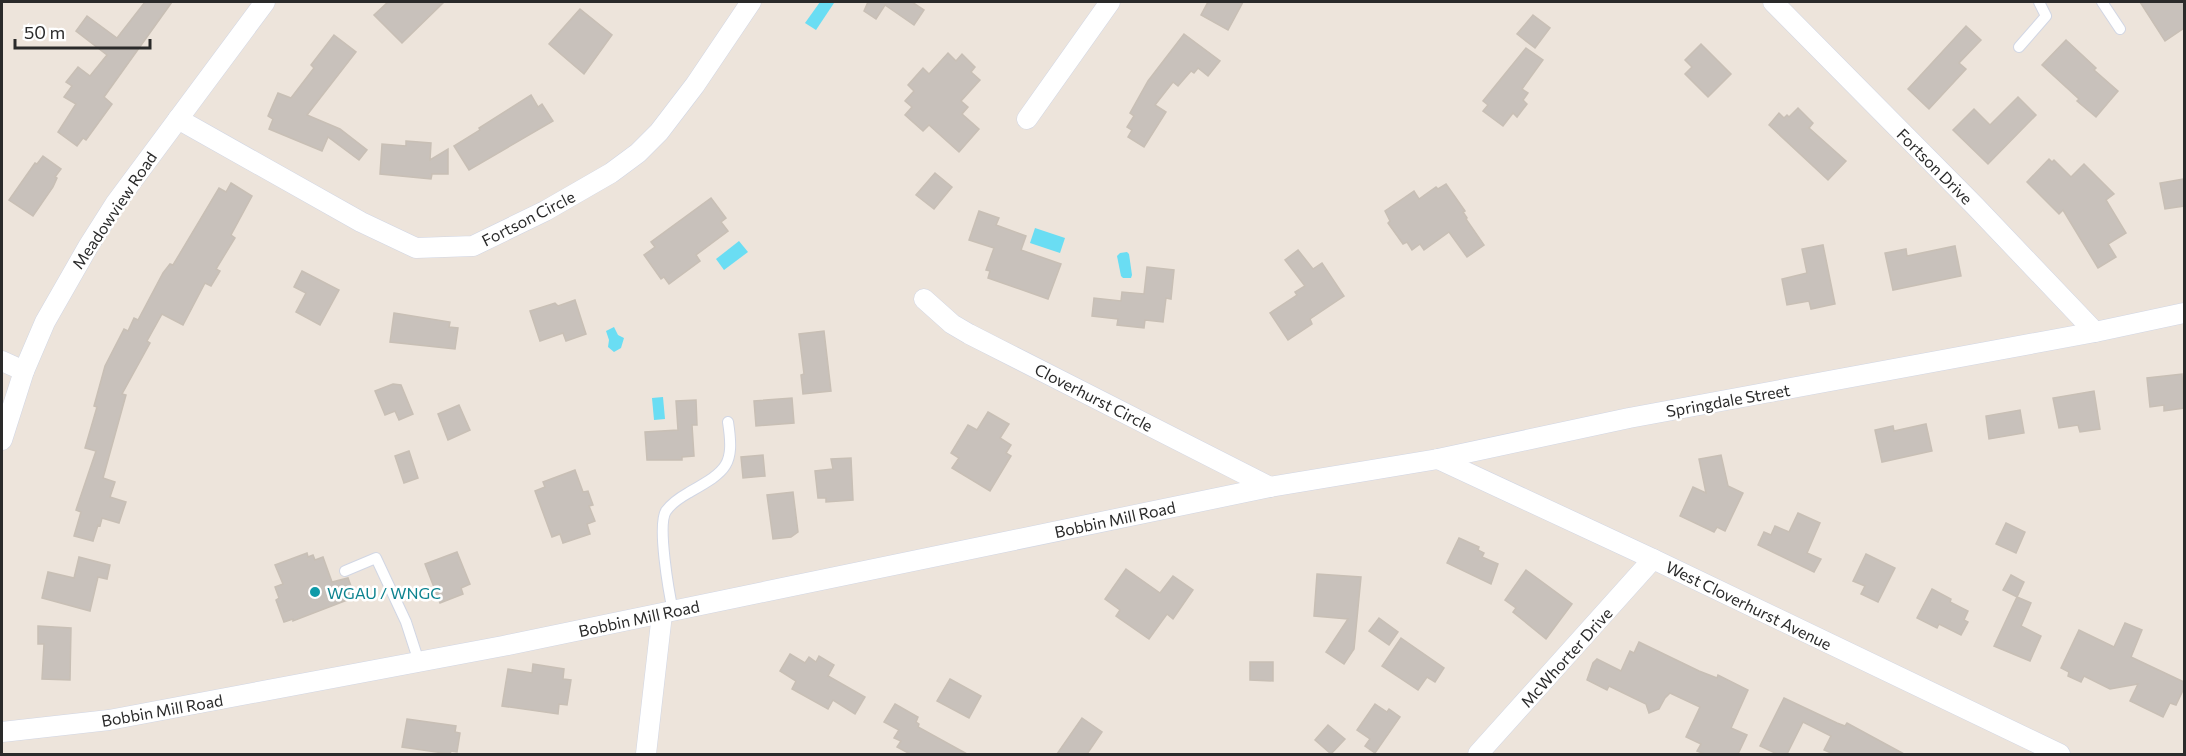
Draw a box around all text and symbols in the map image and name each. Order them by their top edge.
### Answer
scale bar [15,12,150,50]
text: 50 m [24,21,65,43]
street label: Fortson Drive [1893,124,1977,208]
street label: Meadowview Road [68,148,160,272]
street label: Fortson Circle [478,186,578,250]
street label: Cloverhurst Circle [1032,359,1156,435]
street label: Springdale Street [1665,380,1792,420]
street label: Bobbin Mill Road [1053,497,1177,541]
street label: West Cloverhurst Avenue [1663,557,1835,653]
place label: WGAU / WNGC [327,583,441,602]
marker: WGAU / WNGC [308,585,322,599]
street label: Bobbin Mill Road [577,596,701,640]
street label: McWhorter Drive [1516,603,1616,711]
street label: Bobbin Mill Road [100,690,224,730]

